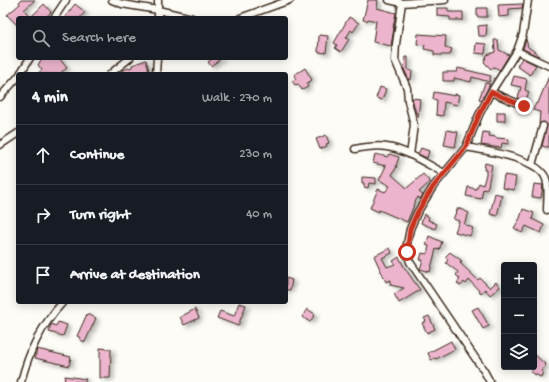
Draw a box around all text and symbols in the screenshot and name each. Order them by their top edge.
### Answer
search box [16,16,288,60]
icon: search [30,27,52,49]
text: Search here [62,29,136,47]
text: 4 min [32,88,68,108]
text: Walk · 270 m [202,91,272,106]
route end [515,97,533,115]
icon: ahead [32,144,54,166]
text: Continue [70,146,124,164]
text: 230 m [239,147,272,162]
icon: right [32,204,54,226]
text: Turn right [70,206,130,224]
text: 40 m [246,207,272,222]
route start [398,243,416,261]
map controls [501,262,537,370]
button: + [501,262,537,298]
icon: arrive [32,264,54,286]
text: Arrive at destination [70,266,200,284]
button: − [501,298,537,334]
button: layers [501,334,537,370]

